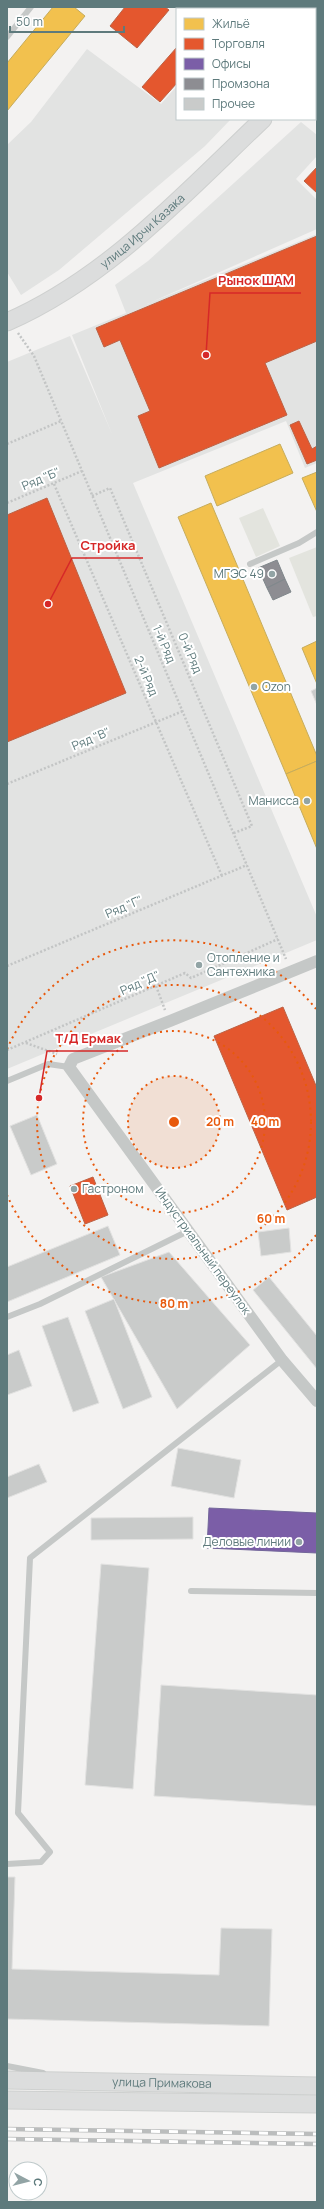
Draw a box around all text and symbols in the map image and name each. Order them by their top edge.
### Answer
scale bar [10,8,124,34]
legend [176,8,316,120]
text: 50 m [16,13,43,30]
text: Жильё [212,15,250,32]
text: Торговля [212,35,265,52]
text: Офисы [212,55,251,72]
text: Промзона [212,75,270,92]
text: Прочее [212,95,255,112]
street label: улица Ирчи Казака [97,190,188,272]
callout: Рынок ШАМ [210,268,301,293]
text: Рынок ШАМ [218,271,294,289]
street label: Ряд "Б" [19,463,63,494]
callout: Стройка [72,533,143,558]
text: Стройка [81,536,135,554]
place label: МГЭС 49 [214,565,264,582]
marker: МГЭС 49 [267,569,277,579]
street label: 1-й Ряд [149,622,180,666]
street label: 0-й Ряд [174,630,207,676]
street label: 2-й Ряд [130,653,163,699]
place label: Ozon [262,678,291,695]
marker: Ozon [249,682,259,692]
street label: Ряд "В" [69,723,113,754]
place label: Манисса [249,792,299,809]
marker: Манисса [302,796,312,806]
street label: Ряд "Г" [102,891,145,922]
place label: Отопление и Сантехника [207,949,280,980]
marker: Отопление и Сантехника [194,960,204,970]
street label: Ряд "Д" [117,966,162,999]
callout: Т/Д Ермак [47,1026,128,1051]
text: Т/Д Ермак [55,1029,122,1047]
text: 20 m [206,1113,234,1130]
text: 40 m [251,1113,279,1130]
centre of rings [167,1115,181,1129]
place label: Гастроном [82,1180,143,1197]
marker: Гастроном [69,1184,79,1194]
street label: Индустриальный переулок [152,1184,256,1318]
text: 60 m [257,1210,285,1227]
text: 80 m [160,1295,188,1312]
place label: Деловые линии [203,1533,291,1550]
marker: Деловые линии [294,1537,304,1547]
street label: улица Примакова [112,2073,212,2092]
north arrow [8,2161,48,2201]
text: С [30,2177,46,2187]

